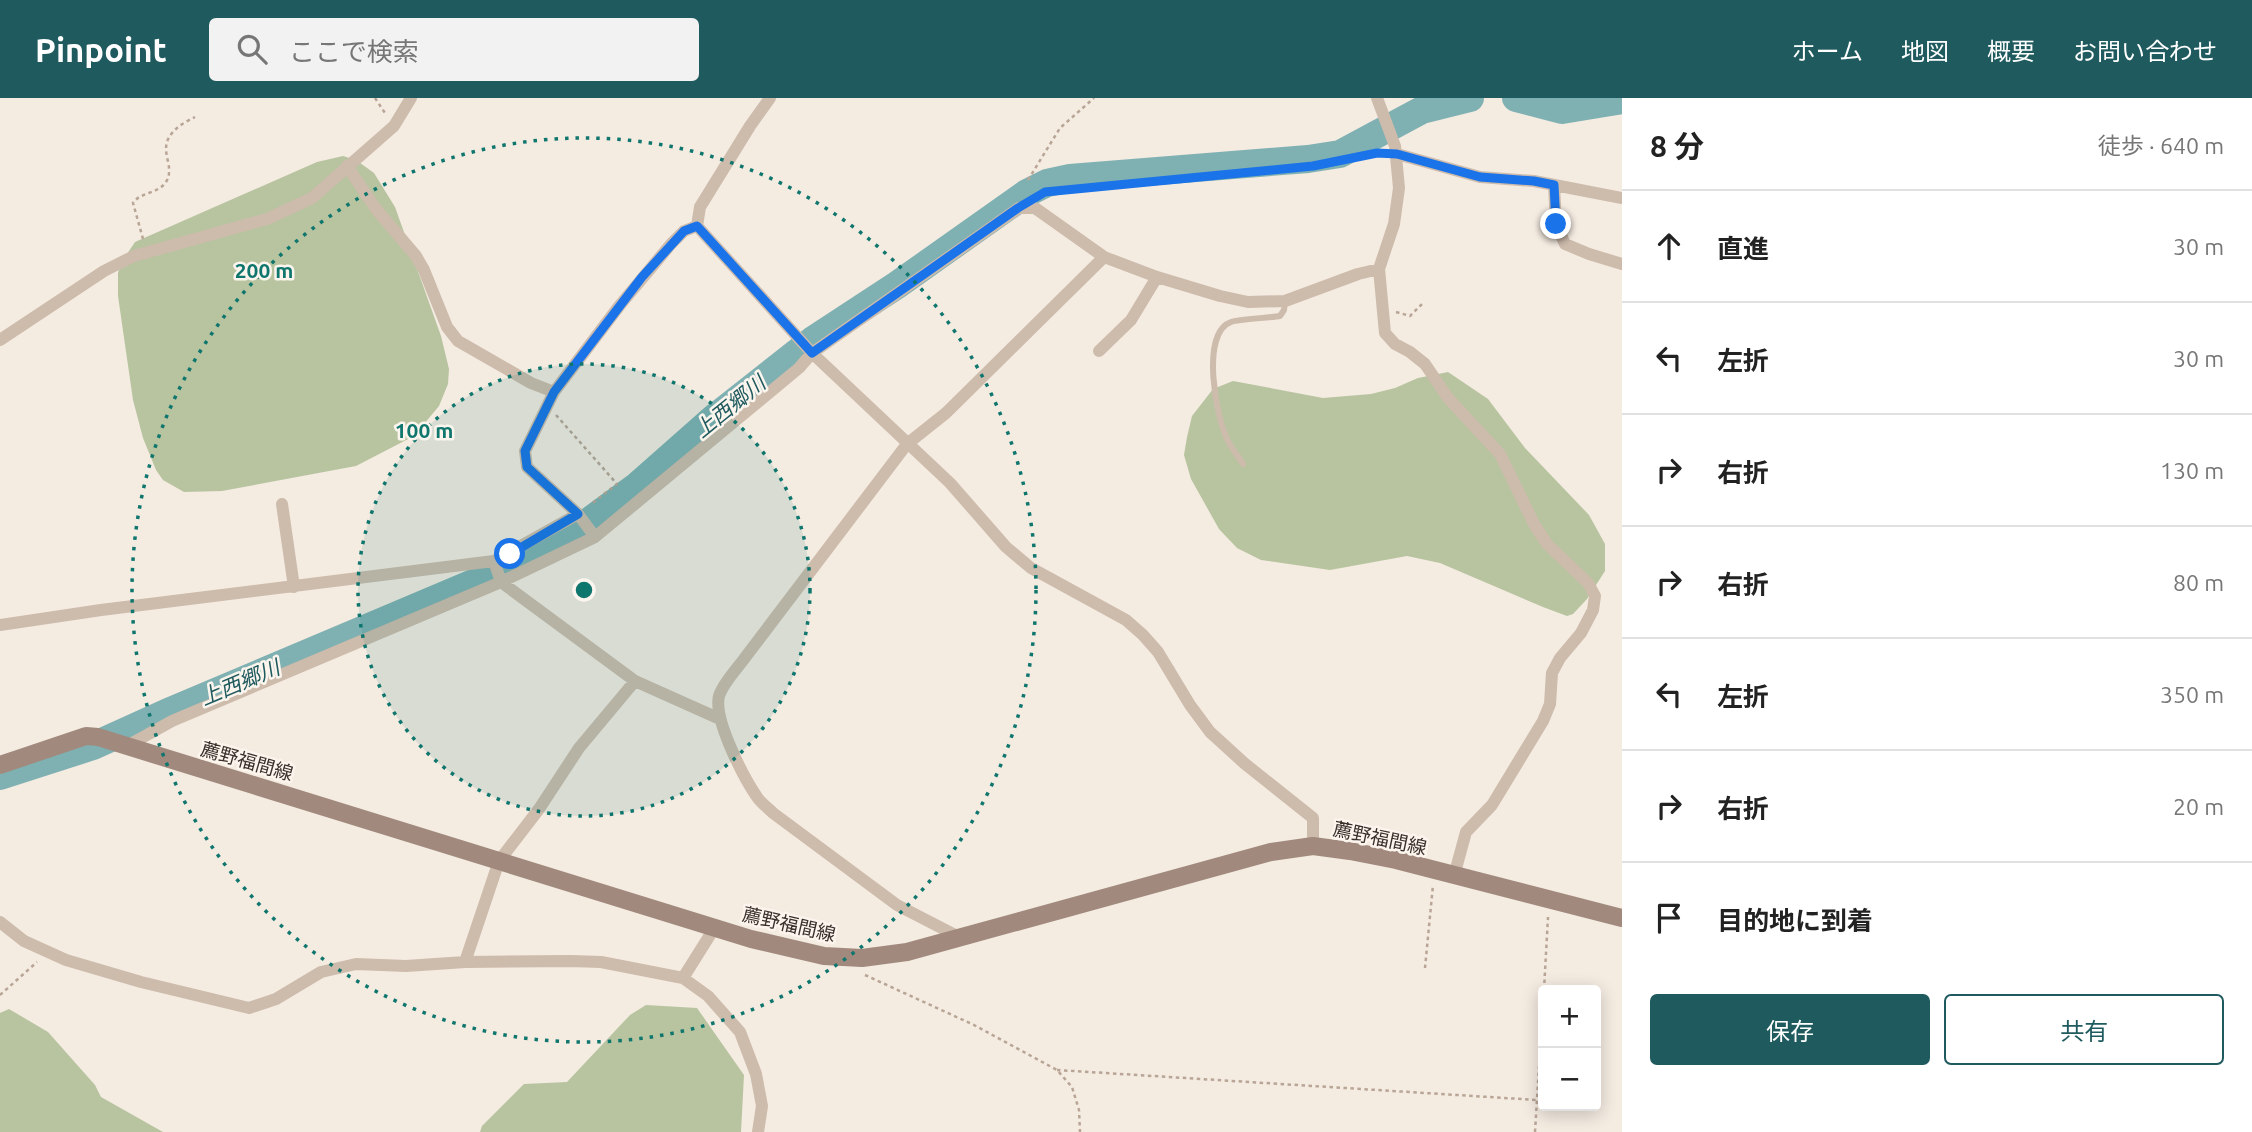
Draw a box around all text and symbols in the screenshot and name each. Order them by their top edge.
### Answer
search box [209,18,699,81]
icon: search [233,30,271,68]
text: Pinpoint [35,31,167,68]
text: ここで検索 [289,37,419,66]
text: ホーム [1792,38,1863,65]
text: 地図 [1901,38,1949,65]
text: 概要 [1987,38,2035,65]
text: お問い合わせ [2073,38,2217,65]
text: 8 分 [1650,129,1704,163]
text: 徒歩 · 640 m [2098,133,2224,158]
route end [1540,208,1571,239]
icon: ahead [1650,227,1688,265]
text: 直進 [1717,234,1769,263]
text: 30 m [2173,234,2224,259]
text: 200 m [235,258,293,282]
icon: left [1650,339,1688,377]
text: 左折 [1717,346,1769,375]
text: 30 m [2173,346,2224,371]
water label: 上西郷川 [689,369,771,442]
text: 100 m [395,418,453,442]
icon: right [1650,451,1688,489]
text: 右折 [1717,458,1769,487]
text: 130 m [2160,458,2224,483]
route start [494,538,525,569]
icon: right [1650,563,1688,601]
text: 右折 [1717,570,1769,599]
text: 80 m [2173,570,2224,595]
centre of rings [572,578,596,602]
water label: 上西郷川 [196,654,285,710]
icon: left [1650,675,1688,713]
text: 左折 [1717,682,1769,711]
text: 350 m [2160,682,2224,707]
street label: 薦野福間線 [198,737,296,785]
icon: right [1650,787,1688,825]
text: 右折 [1717,794,1769,823]
text: 20 m [2173,794,2224,819]
street label: 薦野福間線 [1331,817,1429,859]
icon: arrive [1650,899,1688,937]
street label: 薦野福間線 [740,903,838,945]
text: 目的地に到着 [1717,906,1873,935]
map controls [1538,985,1601,1111]
button: + [1538,985,1601,1048]
button: 保存 [1650,994,1930,1065]
button: 共有 [1944,994,2224,1065]
button: − [1538,1048,1601,1111]

